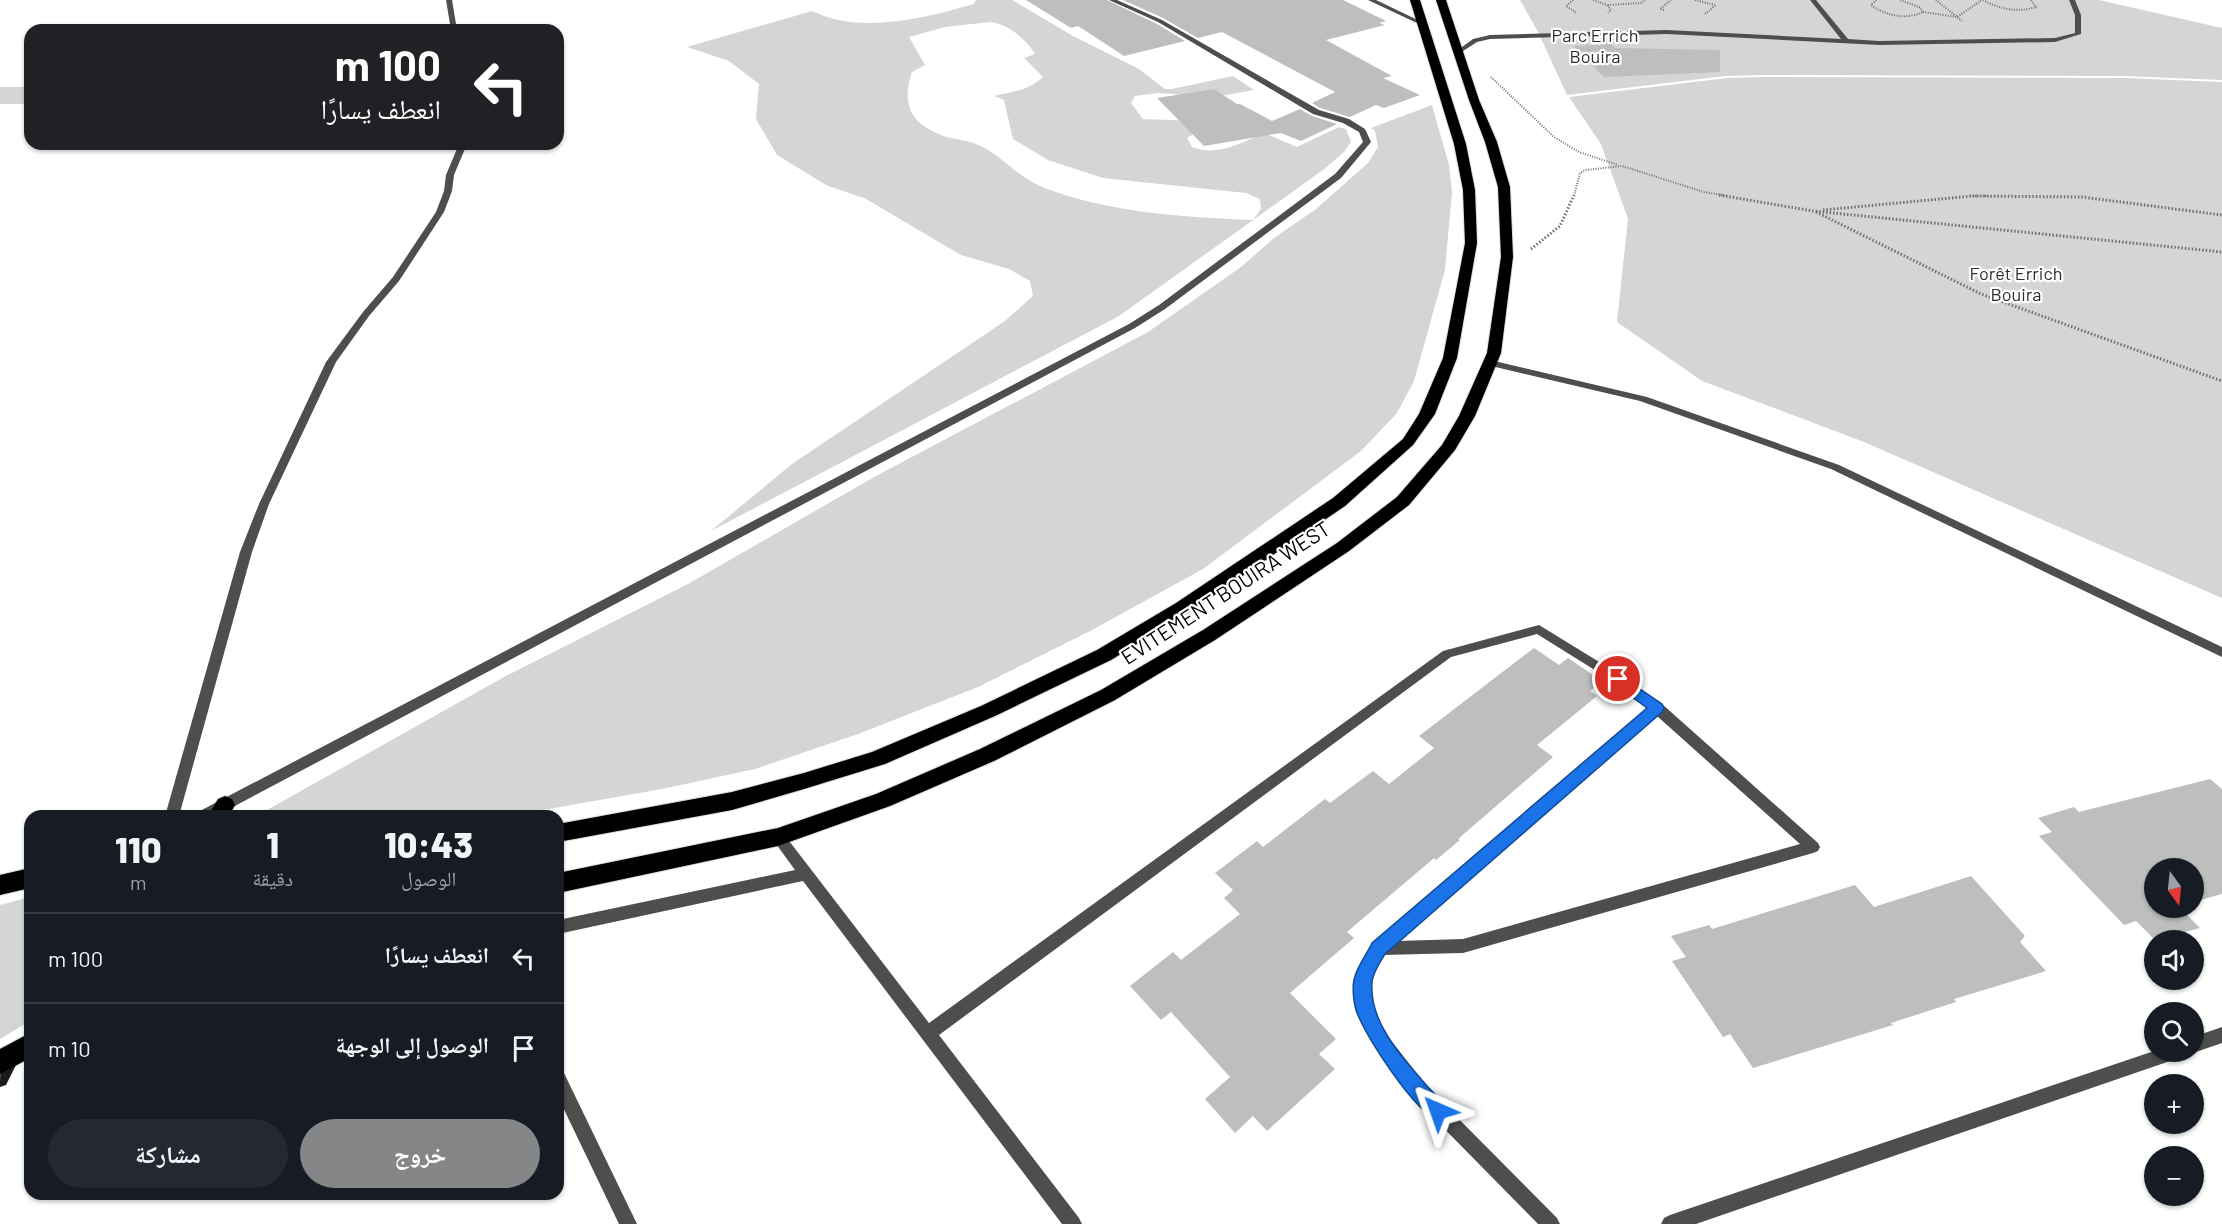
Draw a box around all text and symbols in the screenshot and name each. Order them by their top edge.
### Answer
park label: Parc Errich Bouira [1552,24,1638,67]
text: 100 m [335,39,441,89]
icon: left [462,48,540,126]
text: انعطف يسارًا [321,92,441,124]
park label: Forêt Errich Bouira [1969,262,2063,305]
street label: EVITEMENT BOUIRA WEST [1116,515,1334,669]
pin [1592,653,1643,704]
icon: arrive [1601,662,1634,695]
text: 1 [266,822,279,865]
text: 10:43 [384,822,473,865]
text: 110 [115,827,161,870]
north arrow [2144,858,2204,918]
map controls [2144,858,2204,1206]
text: دقيقة [252,866,293,890]
text: الوصول [401,866,456,890]
text: m [130,870,147,894]
button: sound [2144,930,2204,990]
text: انعطف يسارًا [385,941,489,967]
icon: left [507,942,540,975]
text: 100 m [48,945,103,971]
button: search [2144,1002,2204,1062]
text: الوصول إلى الوجهة [336,1031,489,1057]
icon: arrive [507,1032,540,1065]
text: 10 m [48,1035,91,1061]
button: + [2144,1074,2204,1134]
position arrow [1406,1079,1470,1143]
button: مشاركة [48,1119,288,1188]
button: خروج [300,1119,540,1188]
button: − [2144,1146,2204,1206]

